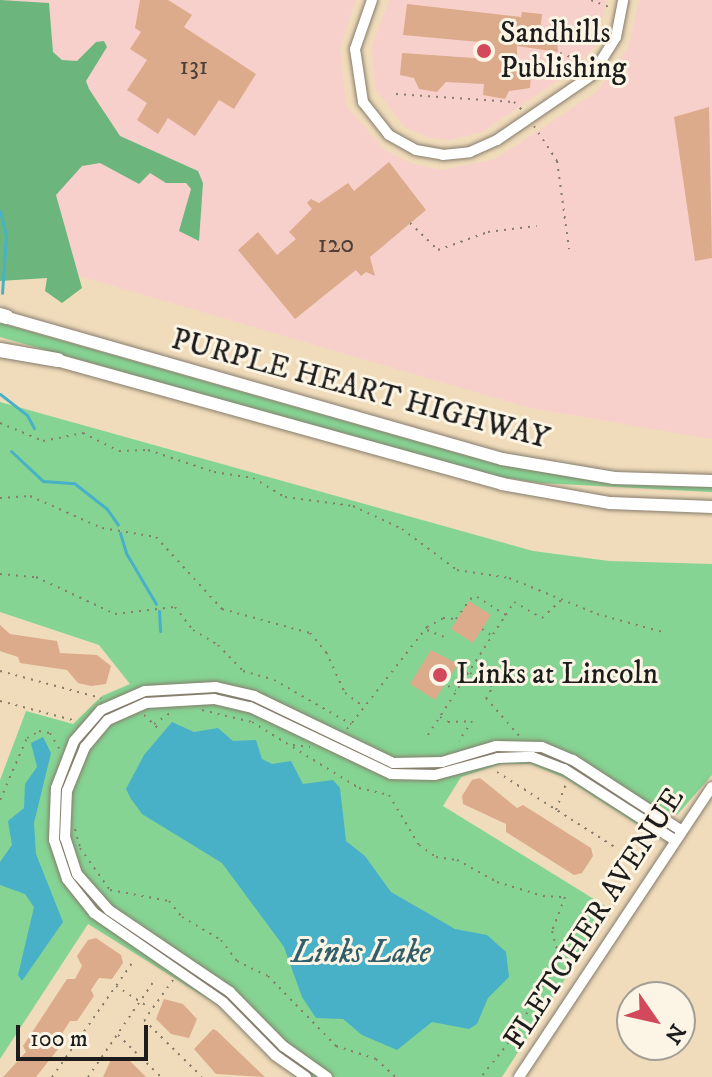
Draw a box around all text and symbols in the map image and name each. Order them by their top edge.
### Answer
place label: Sandhills Publishing [500,16,626,86]
marker: Sandhills Publishing [475,42,493,60]
house number: 131 [180,51,208,83]
house number: 120 [318,229,354,261]
street label: PURPLE HEART HIGHWAY [167,322,553,458]
place label: Links at Lincoln [456,657,658,693]
marker: Links at Lincoln [431,666,449,684]
street label: FLETCHER AVENUE [497,782,693,1056]
water label: Links Lake [292,934,430,972]
north arrow [616,981,696,1061]
scale bar [20,1009,152,1059]
text: 100 m [30,1024,88,1054]

